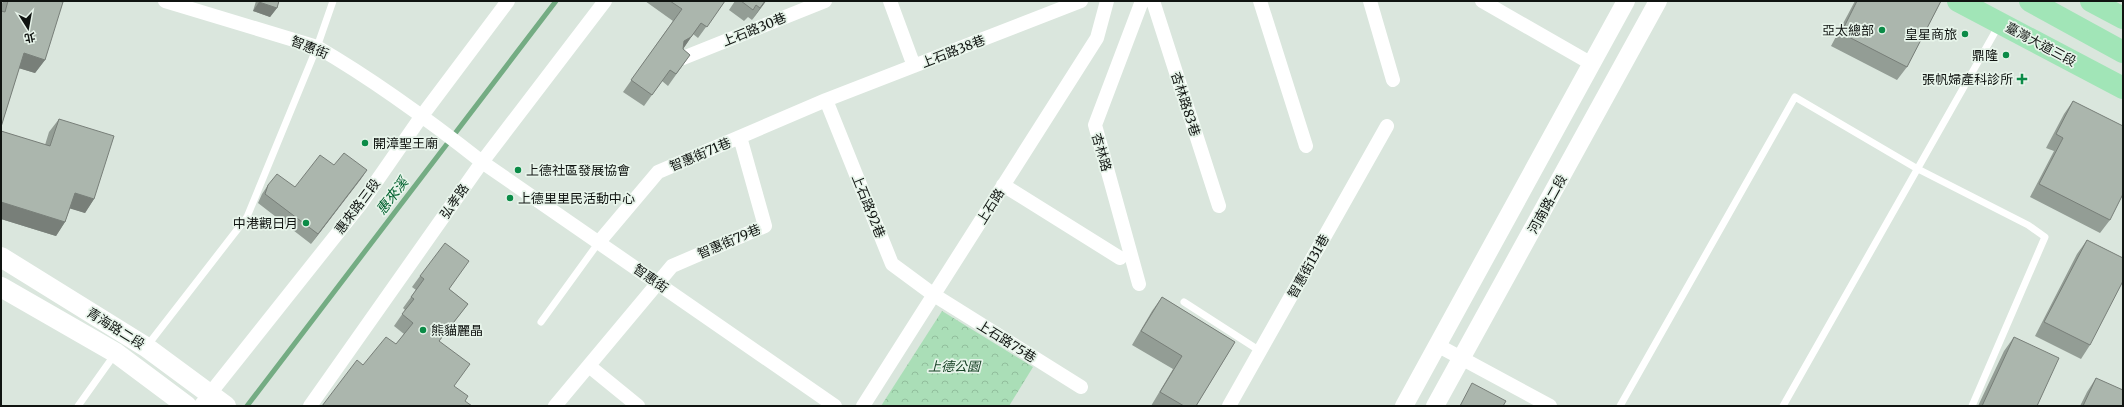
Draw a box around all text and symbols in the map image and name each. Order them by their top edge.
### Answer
north arrow [8,8,48,48]
street label: 上石路30巷 [720,9,789,50]
street label: 臺灣大道三段 [2002,19,2079,70]
place label: 亞太總部 [1822,22,1874,39]
marker: 亞太總部 [1877,25,1887,35]
place label: 皇星商旅 [1905,26,1957,43]
marker: 皇星商旅 [1960,29,1970,39]
text: 北 [23,30,37,46]
street label: 智惠街 [289,32,331,63]
street label: 上石路38巷 [919,32,988,71]
place label: 鼎隆 [1972,47,1998,64]
marker: 鼎隆 [2001,50,2011,60]
street label: 杏林路83巷 [1167,70,1204,139]
place label: 張帆婦產科診所 [1922,71,2013,88]
marker: 張帆婦產科診所 [2016,73,2028,85]
street label: 杏林路 [1088,131,1115,173]
street label: 智惠街71巷 [667,134,733,175]
place label: 開漳聖王廟 [373,135,438,152]
marker: 開漳聖王廟 [360,138,370,148]
place label: 上德社區發展協會 [526,162,630,179]
marker: 上德社區發展協會 [513,165,523,175]
water label: 惠來溪 [372,172,413,218]
street label: 上石路92巷 [848,172,889,241]
street label: 河南路二段 [1524,172,1571,237]
street label: 惠來路三段 [331,175,384,237]
street label: 弘孝路 [436,180,473,222]
street label: 上石路 [973,185,1008,227]
place label: 上德里里民活動中心 [518,190,635,207]
marker: 上德里里民活動中心 [505,193,515,203]
place label: 中港觀日月 [233,215,298,232]
marker: 中港觀日月 [301,218,311,228]
street label: 智惠街79巷 [695,221,763,262]
street label: 智惠街131巷 [1284,231,1333,301]
street label: 智惠街 [630,260,672,297]
street label: 青海路二段 [84,304,148,353]
street label: 上石路75巷 [974,317,1039,366]
place label: 熊貓麗晶 [431,322,483,339]
marker: 熊貓麗晶 [418,325,428,335]
park label: 上德公園 [928,358,982,375]

